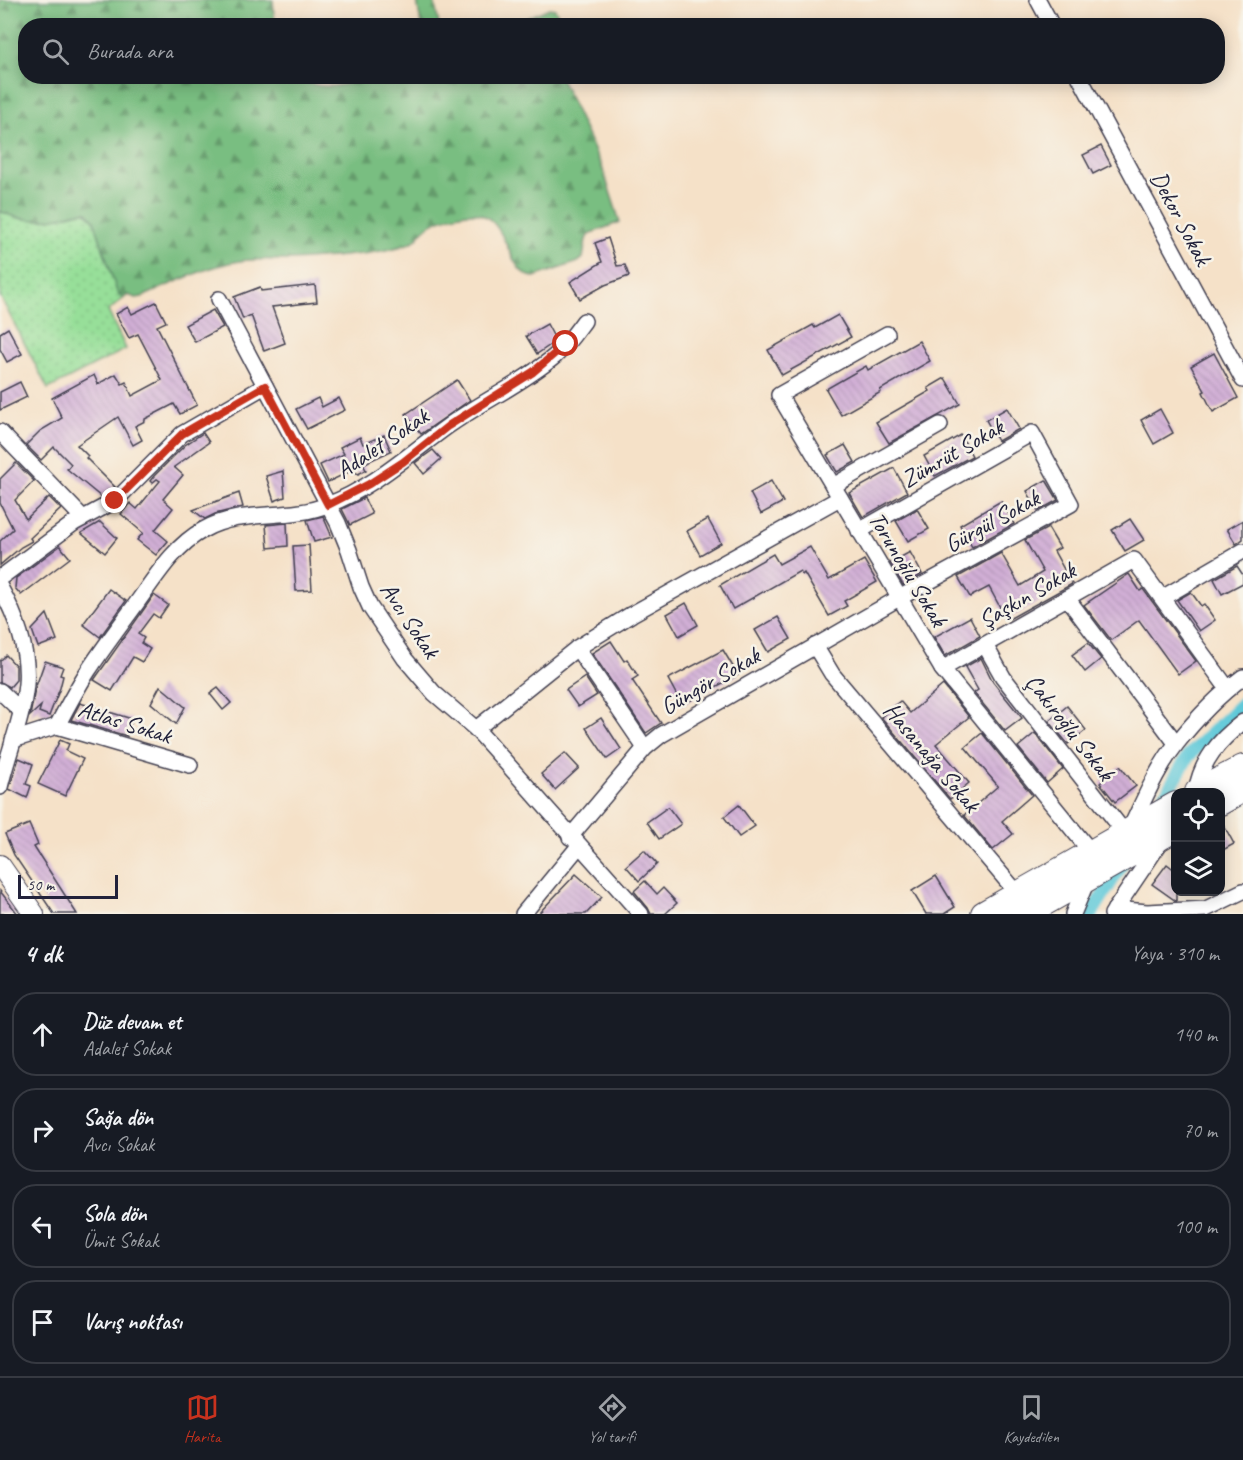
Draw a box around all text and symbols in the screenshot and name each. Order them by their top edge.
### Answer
search box [18,18,1225,84]
icon: search [39,35,72,68]
text: Burada ara [87,37,173,65]
street label: Dekor Sokak [1144,166,1219,272]
route start [552,330,578,356]
street label: Adalet Sokak [330,400,436,485]
street label: Zümrüt Sokak [895,411,1010,494]
street label: Gürgül Sokak [939,482,1046,559]
route end [101,487,127,513]
street label: Torunoğlu Sokak [862,506,955,634]
street label: Şaşkın Sokak [973,554,1083,635]
street label: Avcı Sokak [374,576,448,666]
street label: Güngör Sokak [655,639,767,721]
street label: Çakıroğlu Sokak [1019,668,1122,788]
street label: Atlas Sokak [75,694,177,751]
street label: Hasanağa Sokak [877,696,988,820]
map controls [1171,788,1225,896]
button: locate [1171,788,1225,842]
button: layers [1171,842,1225,896]
scale bar [18,872,118,900]
text: 50 m [27,875,54,895]
text: 4 dk [24,937,62,970]
text: Yaya · 310 m [1131,941,1219,966]
text: Düz devam et [83,1008,181,1036]
icon: ahead [26,1018,59,1051]
text: 140 m [1174,1022,1217,1047]
text: Adalet Sokak [83,1036,171,1061]
text: Sağa dön [83,1104,153,1132]
icon: right [26,1114,59,1147]
text: 70 m [1183,1118,1217,1143]
text: Avcı Sokak [83,1132,154,1157]
text: Sola dön [83,1200,147,1228]
icon: left [26,1210,59,1243]
text: 100 m [1174,1214,1217,1239]
text: Ümit Sokak [83,1228,159,1253]
icon: arrive [26,1306,59,1339]
text: Varış noktası [83,1308,182,1336]
tab: Harita [184,1391,221,1447]
tab: Yol tarifi [589,1391,636,1447]
tab: Kaydedilen [1004,1391,1059,1447]

